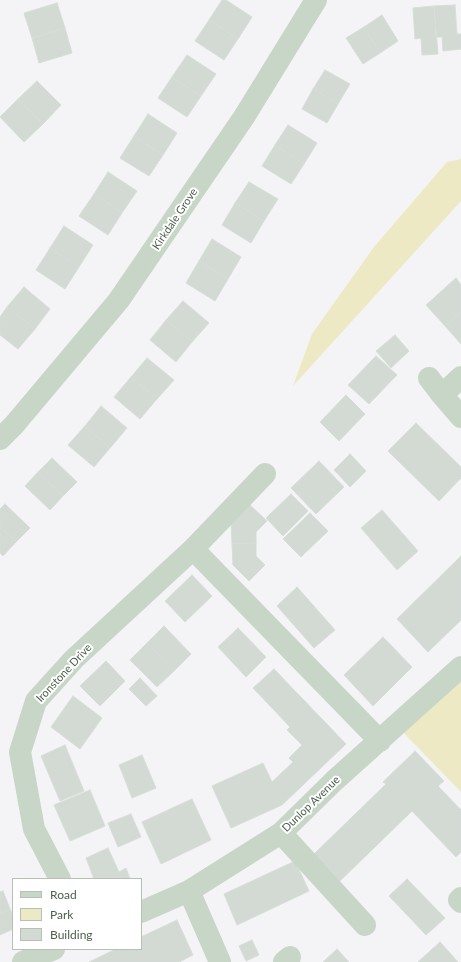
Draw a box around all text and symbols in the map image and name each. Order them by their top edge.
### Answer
street label: Kirkdale Grove [150,186,200,252]
street label: Ironstone Drive [34,641,94,705]
street label: Dunlop Avenue [280,773,342,835]
legend [12,878,142,950]
text: Road [50,887,77,902]
text: Park [50,907,73,922]
text: Building [50,927,93,942]

